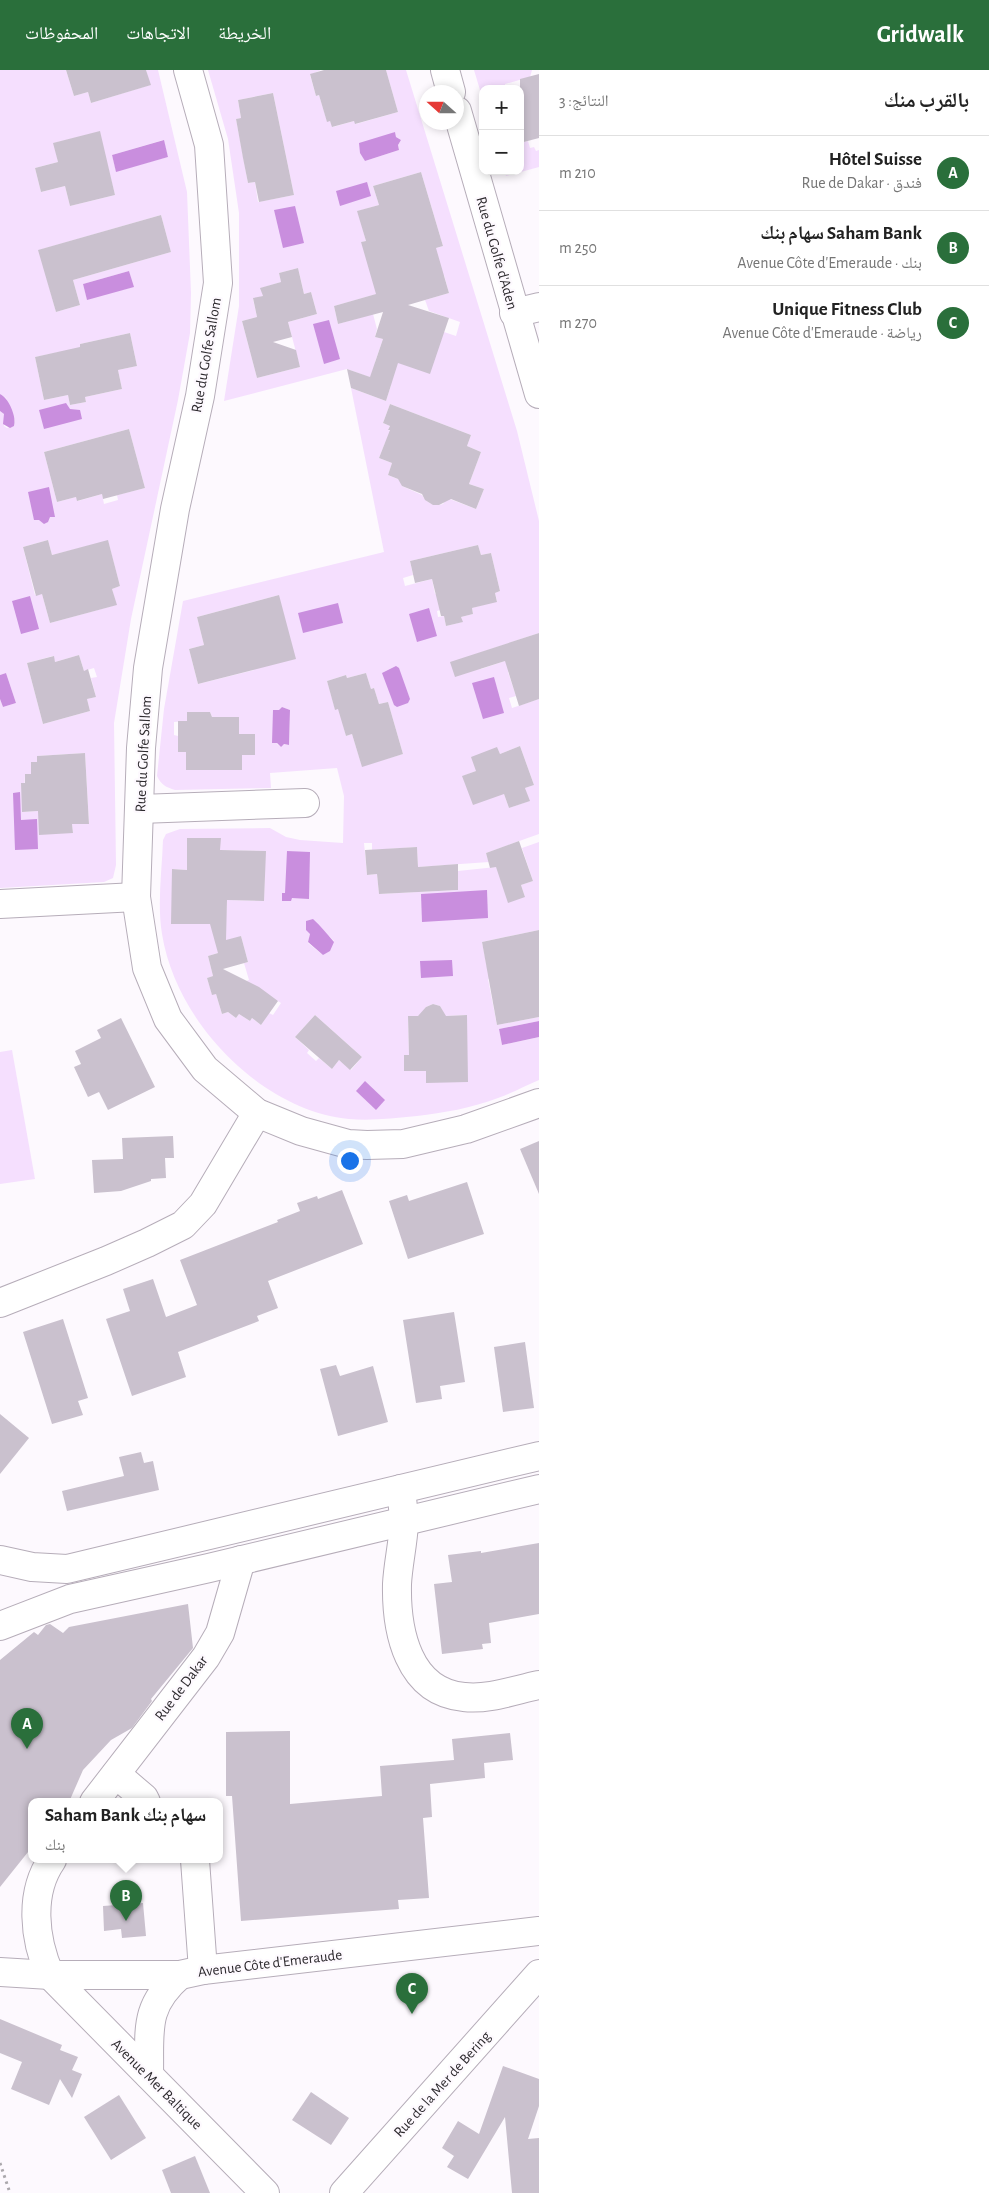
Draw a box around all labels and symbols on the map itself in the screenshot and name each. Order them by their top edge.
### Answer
north arrow [419,85,464,130]
street label: Rue du Golfe d'Aden [473,195,520,311]
street label: Rue du Golfe Sallom [189,296,224,414]
street label: Rue du Golfe Sallom [133,695,154,813]
your location [337,1148,363,1174]
street label: Rue de Dakar [152,1653,211,1724]
pin: A [11,1708,43,1749]
pin: B [110,1880,142,1921]
street label: Avenue Côte d'Emeraude [197,1947,343,1980]
pin: C [396,1973,428,2014]
street label: Rue de la Mer de Bering [391,2028,494,2140]
street label: Avenue Mer Baltique [108,2036,205,2133]

